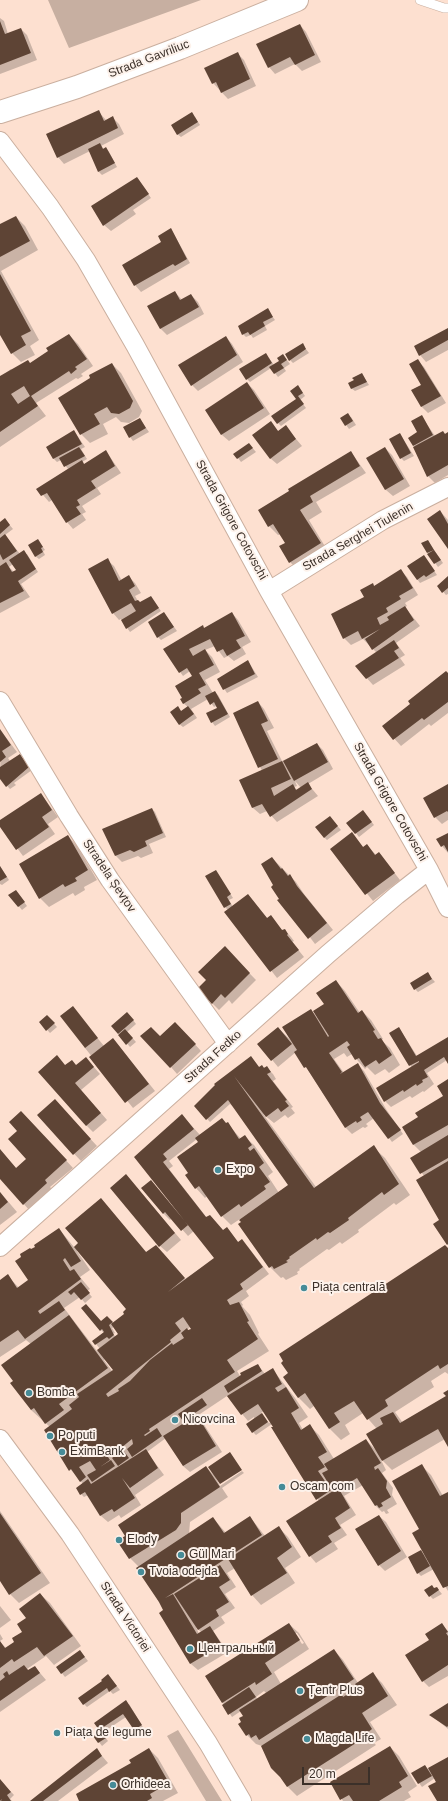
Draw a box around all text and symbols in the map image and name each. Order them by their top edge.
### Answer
street label: Strada Gavriliuc [107,37,191,81]
street label: Strada Grigore Cotovschi [192,458,270,582]
street label: Strada Serghei Tiulenin [300,500,416,574]
street label: Strada Grigore Cotovschi [350,740,430,864]
street label: Stradela Șevțov [79,837,139,915]
street label: Strada Fedko [181,1028,245,1086]
place label: Expo [226,1163,253,1177]
marker: Expo [213,1165,223,1175]
place label: Piața centrală [312,1281,385,1295]
marker: Piața centrală [299,1283,309,1293]
place label: Bomba [37,1386,75,1400]
marker: Bomba [24,1388,34,1398]
place label: Nicovcina [183,1413,235,1427]
marker: Nicovcina [170,1415,180,1425]
place label: Po puti [58,1429,95,1443]
marker: Po puti [45,1431,55,1441]
place label: EximBank [70,1445,124,1459]
marker: EximBank [57,1447,67,1457]
place label: Oscam com [290,1480,354,1494]
marker: Oscam com [277,1482,287,1492]
place label: Elody [127,1533,157,1547]
marker: Elody [114,1535,124,1545]
place label: Gül Mari [189,1548,234,1562]
marker: Gül Mari [176,1550,186,1560]
place label: Tvoia odejda [149,1565,218,1579]
marker: Tvoia odejda [136,1567,146,1577]
street label: Strada Victoriei [97,1579,153,1655]
place label: Центральный [198,1642,274,1656]
marker: Центральный [185,1644,195,1654]
place label: Țentr Plus [308,1684,363,1698]
marker: Țentr Plus [295,1686,305,1696]
place label: Piața de legume [65,1726,152,1740]
marker: Piața de legume [52,1728,62,1738]
place label: Magda Life [315,1732,374,1746]
marker: Magda Life [302,1734,312,1744]
scale bar [304,1759,372,1785]
text: 20 m [309,1767,336,1781]
place label: Orhideea [121,1778,170,1792]
marker: Orhideea [108,1780,118,1790]

